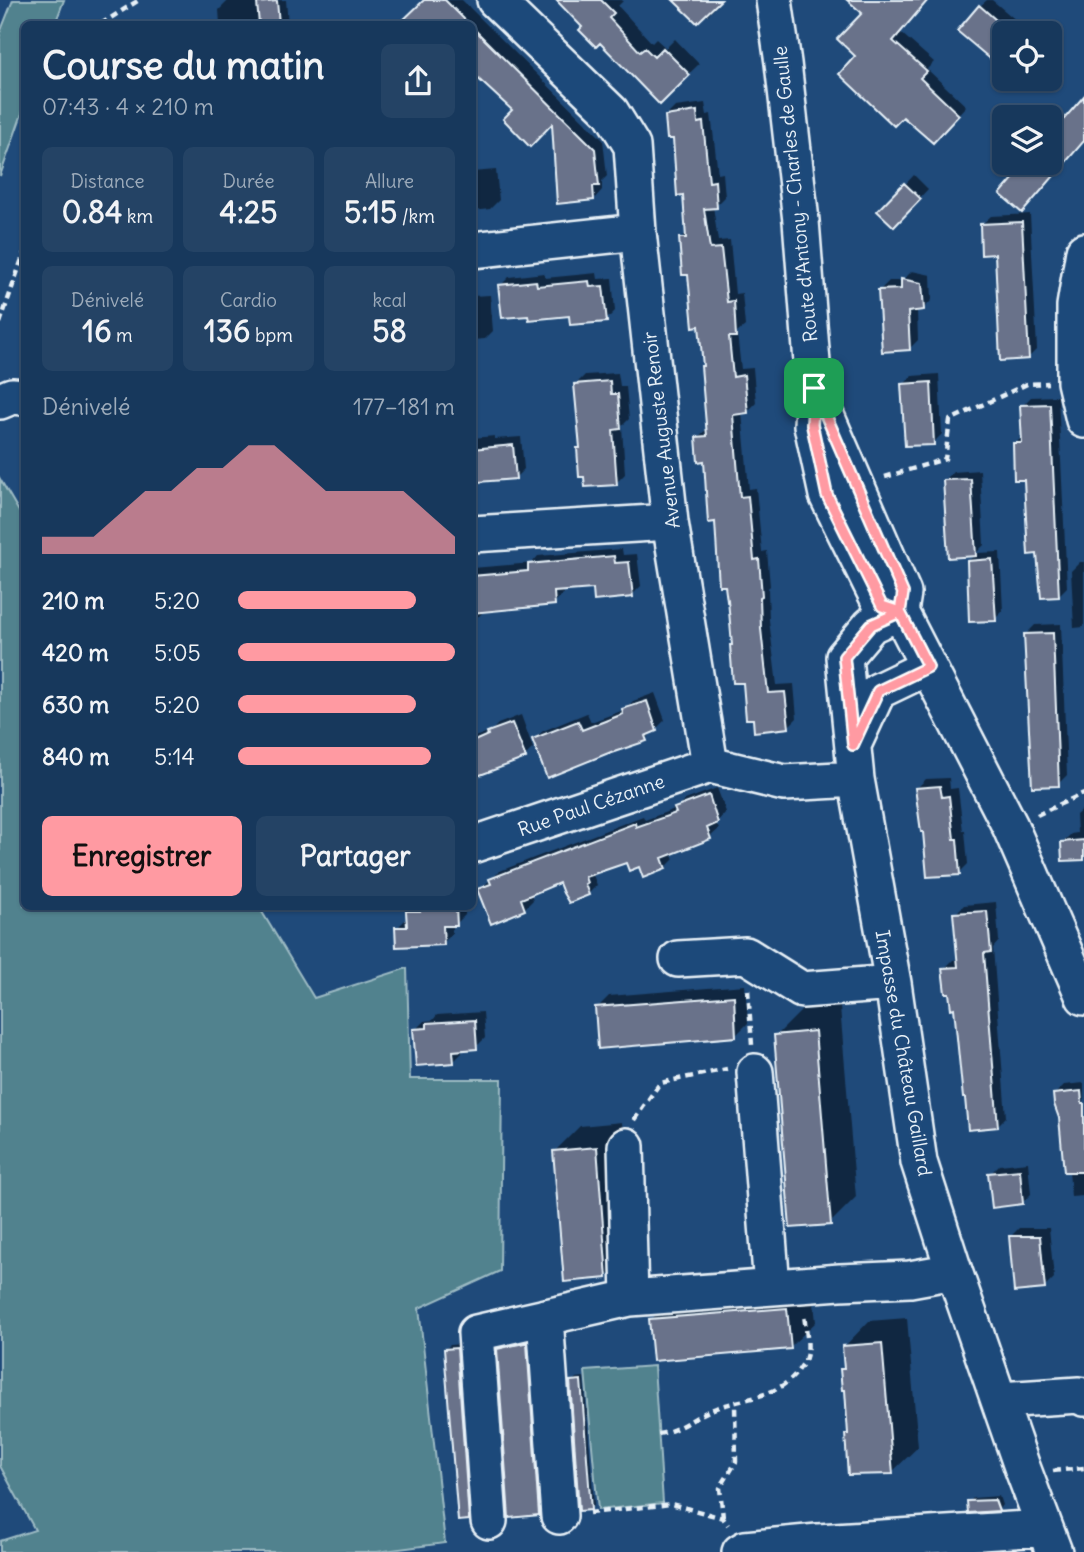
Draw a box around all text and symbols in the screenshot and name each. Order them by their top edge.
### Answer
map controls [992,21,1062,175]
button: locate [992,21,1062,91]
text: Course du matin [42,42,324,89]
button: share [381,44,455,118]
street label: Route d'Antony - Charles de Gaulle [768,45,822,343]
text: 07:43 · 4 × 210 m [42,92,214,121]
button: layers [992,105,1062,175]
text: Distance [70,169,145,193]
text: Durée [222,169,275,193]
text: Allure [365,169,414,193]
text: 0.84 [62,193,122,231]
text: 4:25 [220,193,277,231]
text: 5:15 [344,193,397,231]
text: km [122,204,153,228]
text: /km [397,204,435,228]
text: Dénivelé [71,288,144,312]
text: Cardio [220,288,277,312]
text: kcal [372,288,407,312]
text: 16 [82,312,112,350]
text: 136 [204,312,250,350]
text: 58 [372,312,407,350]
text: m [112,323,133,347]
text: bpm [250,323,293,347]
street label: Avenue Auguste Renoir [637,330,685,530]
pin [784,358,844,418]
icon: arrive [795,369,833,407]
text: Dénivelé [42,392,130,421]
text: 177–181 m [353,392,455,421]
text: 210 m [42,586,105,615]
text: 5:20 [154,586,200,615]
text: 420 m [42,638,109,667]
text: 5:05 [154,638,201,667]
text: 630 m [42,690,109,719]
text: 5:20 [154,690,200,719]
text: 840 m [42,742,109,771]
text: 5:14 [154,742,195,771]
street label: Rue Paul Cézanne [514,769,668,841]
button: Enregistrer [42,816,242,896]
button: Partager [256,816,455,896]
street label: Impasse du Château Gaillard [871,928,937,1178]

